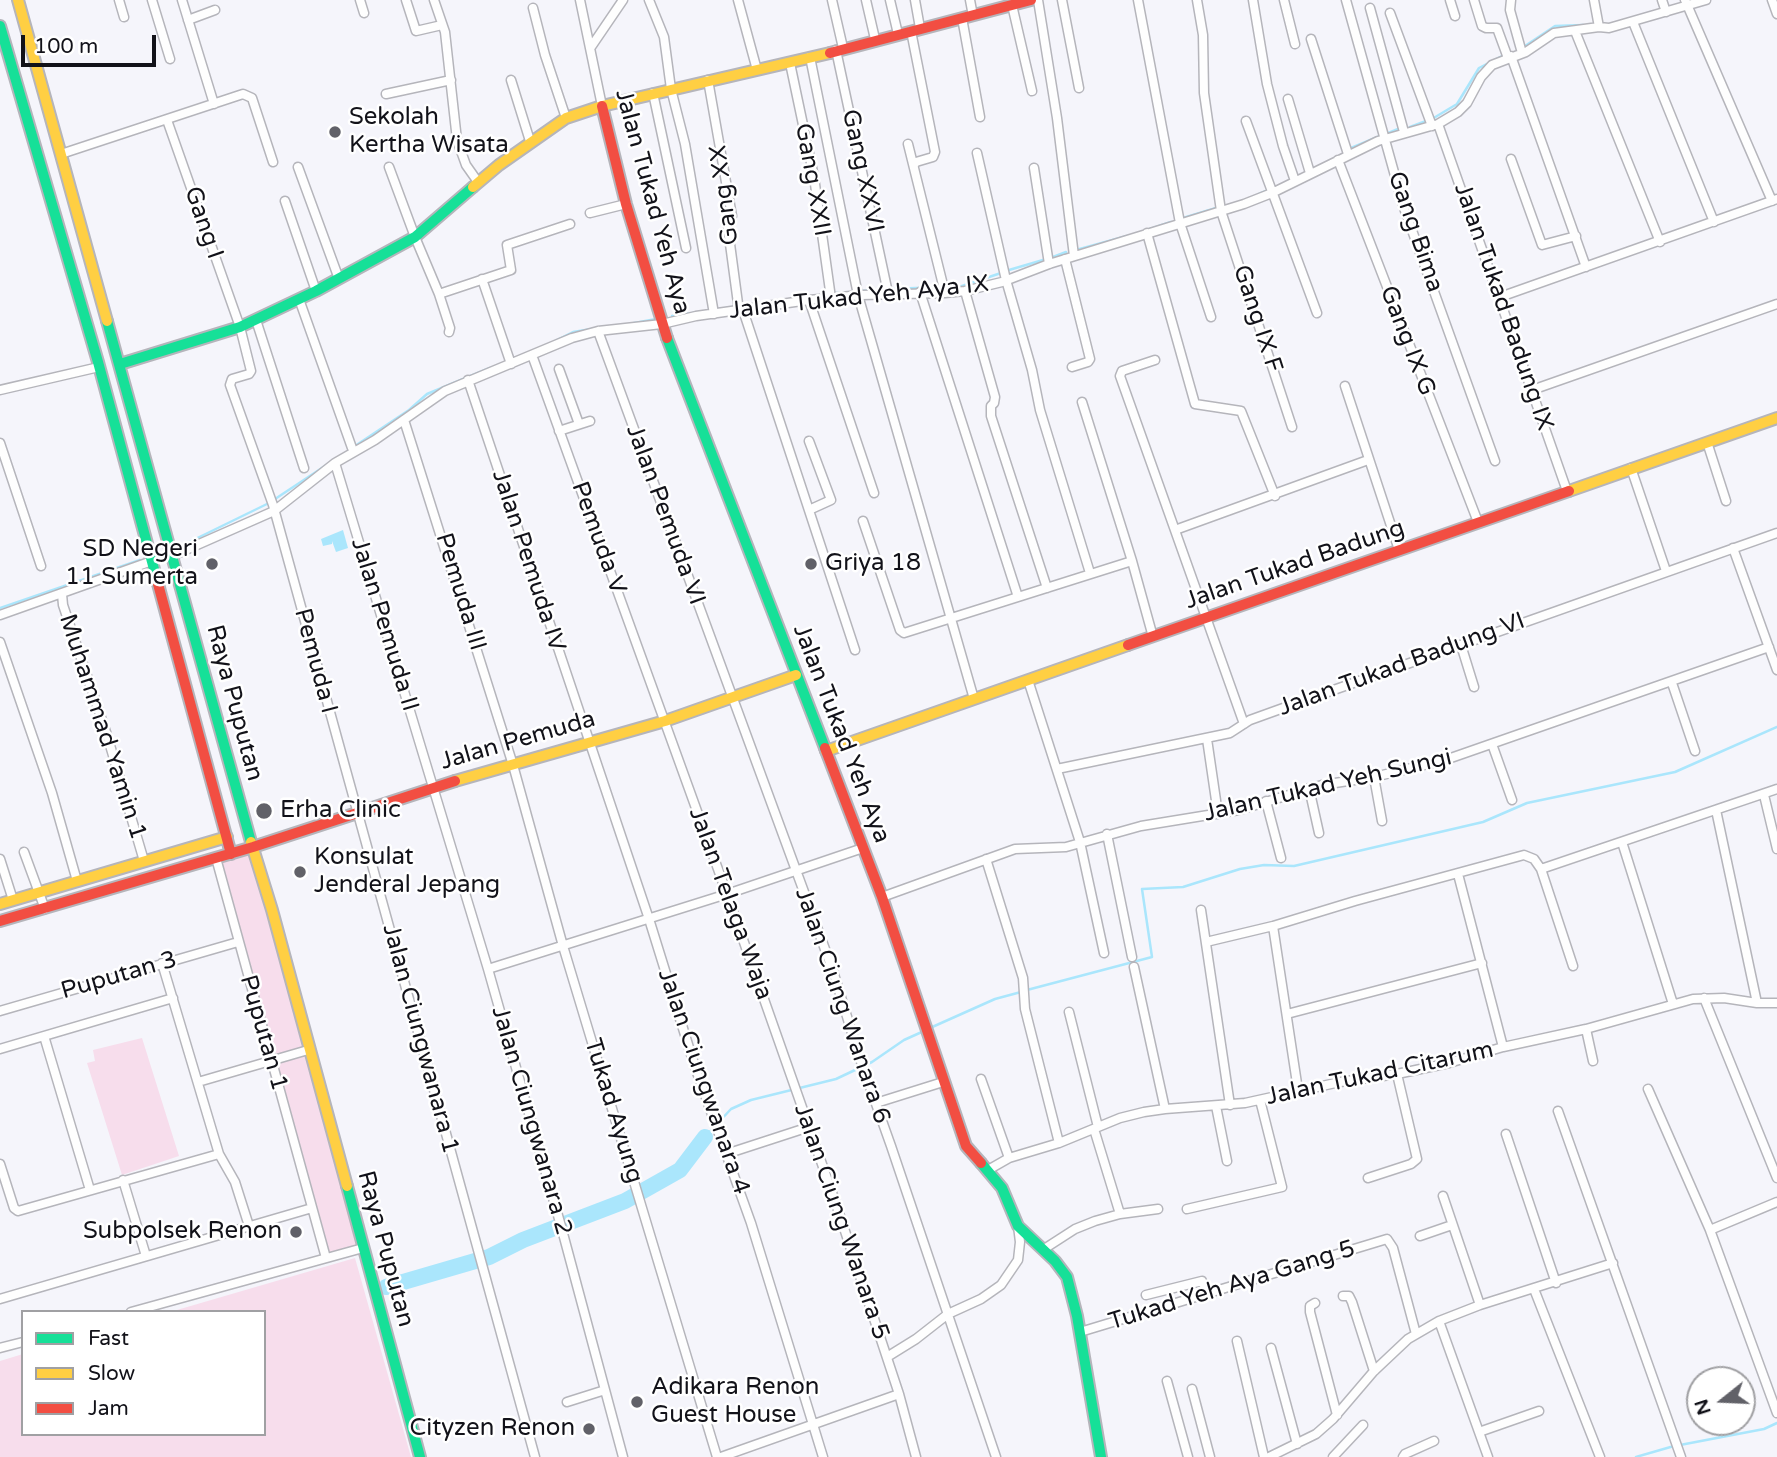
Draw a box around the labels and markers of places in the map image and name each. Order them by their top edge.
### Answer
place label: Sekolah Kertha Wisata [349,104,509,160]
marker: Sekolah Kertha Wisata [327,124,343,140]
place label: SD Negeri 11 Sumerta [65,536,198,592]
place label: Griya 18 [825,550,921,578]
marker: SD Negeri 11 Sumerta [204,556,220,572]
marker: Griya 18 [803,556,819,572]
place label: Erha Clinic [280,797,401,825]
marker: Erha Clinic [254,801,274,821]
place label: Konsulat Jenderal Jepang [314,844,500,900]
marker: Konsulat Jenderal Jepang [292,864,308,880]
place label: Subpolsek Renon [83,1218,282,1246]
marker: Subpolsek Renon [288,1224,304,1240]
place label: Adikara Renon Guest House [651,1374,819,1430]
marker: Adikara Renon Guest House [629,1394,645,1410]
place label: Cityzen Renon [410,1415,575,1443]
marker: Cityzen Renon [581,1421,597,1437]

